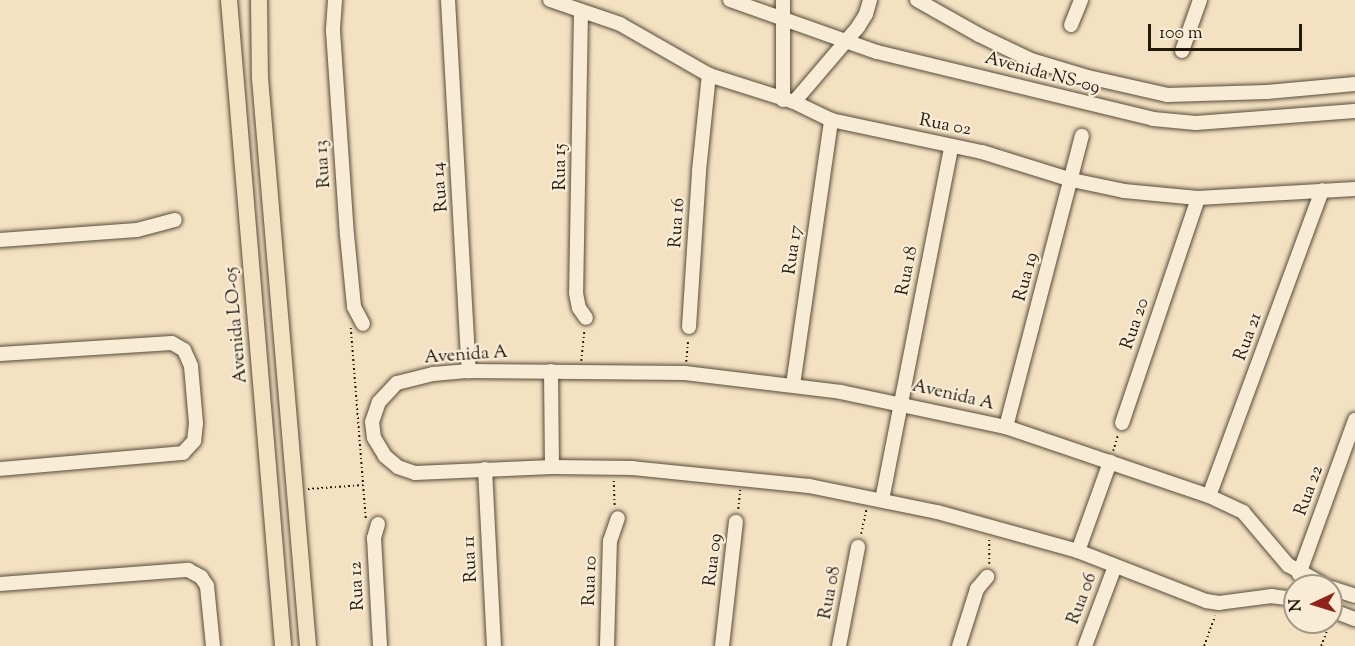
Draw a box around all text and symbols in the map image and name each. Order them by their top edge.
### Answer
scale bar [1151,12,1306,50]
text: 100 m [1159,21,1203,47]
street label: Avenida NS-09 [982,48,1102,100]
street label: Rua 02 [917,110,973,142]
street label: Rua 13 [312,139,336,189]
street label: Rua 15 [550,143,572,191]
street label: Rua 14 [428,161,454,213]
street label: Rua 16 [665,197,691,249]
street label: Rua 17 [780,224,808,276]
street label: Rua 18 [893,244,923,298]
street label: Rua 19 [1010,250,1044,304]
street label: Avenida LO-05 [221,266,253,384]
street label: Rua 20 [1117,295,1155,353]
street label: Rua 21 [1230,310,1268,364]
street label: Avenida A [424,342,508,370]
street label: Avenida A [910,376,996,416]
street label: Rua 22 [1291,463,1329,519]
street label: Rua 09 [700,532,728,588]
street label: Rua 11 [459,535,483,583]
street label: Rua 10 [579,555,603,607]
street label: Rua 12 [346,561,370,611]
street label: Rua 08 [815,565,847,621]
street label: Rua 06 [1063,570,1103,628]
north arrow [1283,574,1343,634]
text: N [1285,598,1308,612]

